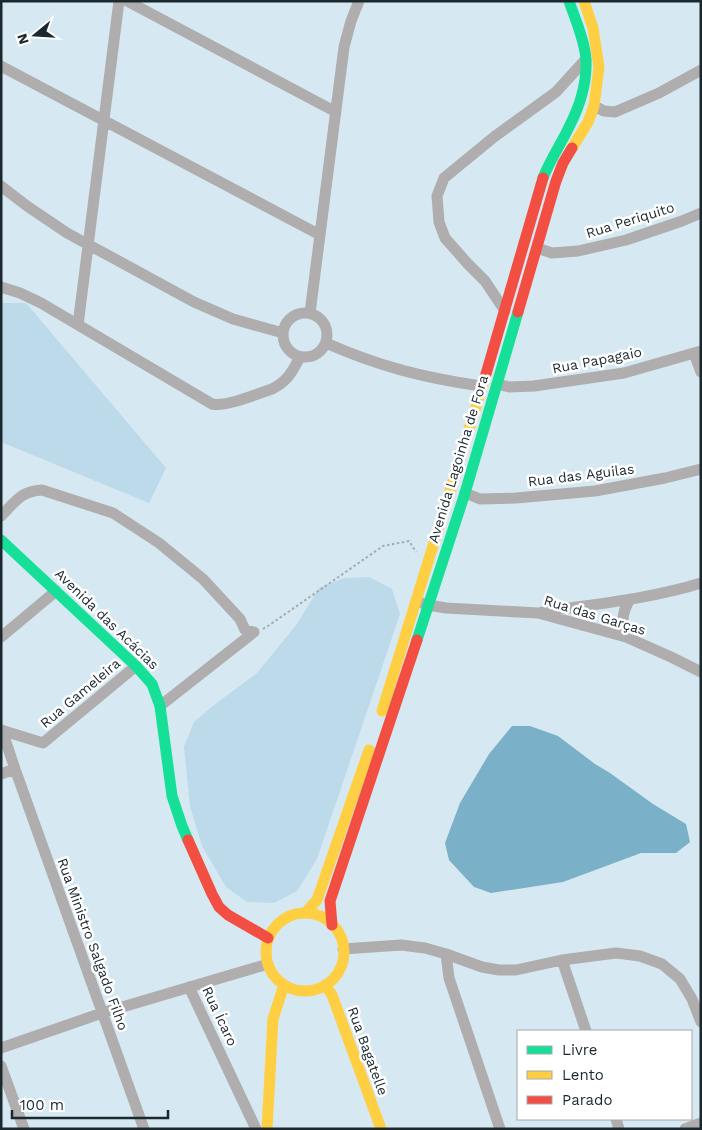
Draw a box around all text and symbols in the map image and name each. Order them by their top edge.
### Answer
north arrow [10,10,60,60]
text: N [13,32,32,46]
street label: Rua Periquito [584,199,676,241]
street label: Rua Papagaio [551,343,643,377]
street label: Avenida Lagoinha de Fora [425,373,491,545]
street label: Rua das Aguilas [527,461,635,489]
street label: Avenida das Acácias [52,565,162,673]
street label: Rua das Garças [542,592,648,638]
street label: Rua Gameleira [37,655,123,731]
street label: Rua Ministro Salgado Filho [54,856,132,1032]
street label: Rua Ícaro [199,984,241,1048]
street label: Rua Bagatelle [345,1005,391,1097]
legend [517,1030,692,1120]
text: Livre [562,1041,597,1059]
text: Lento [562,1066,604,1084]
scale bar [12,1088,169,1120]
text: Parado [562,1091,612,1109]
text: 100 m [20,1096,64,1114]

